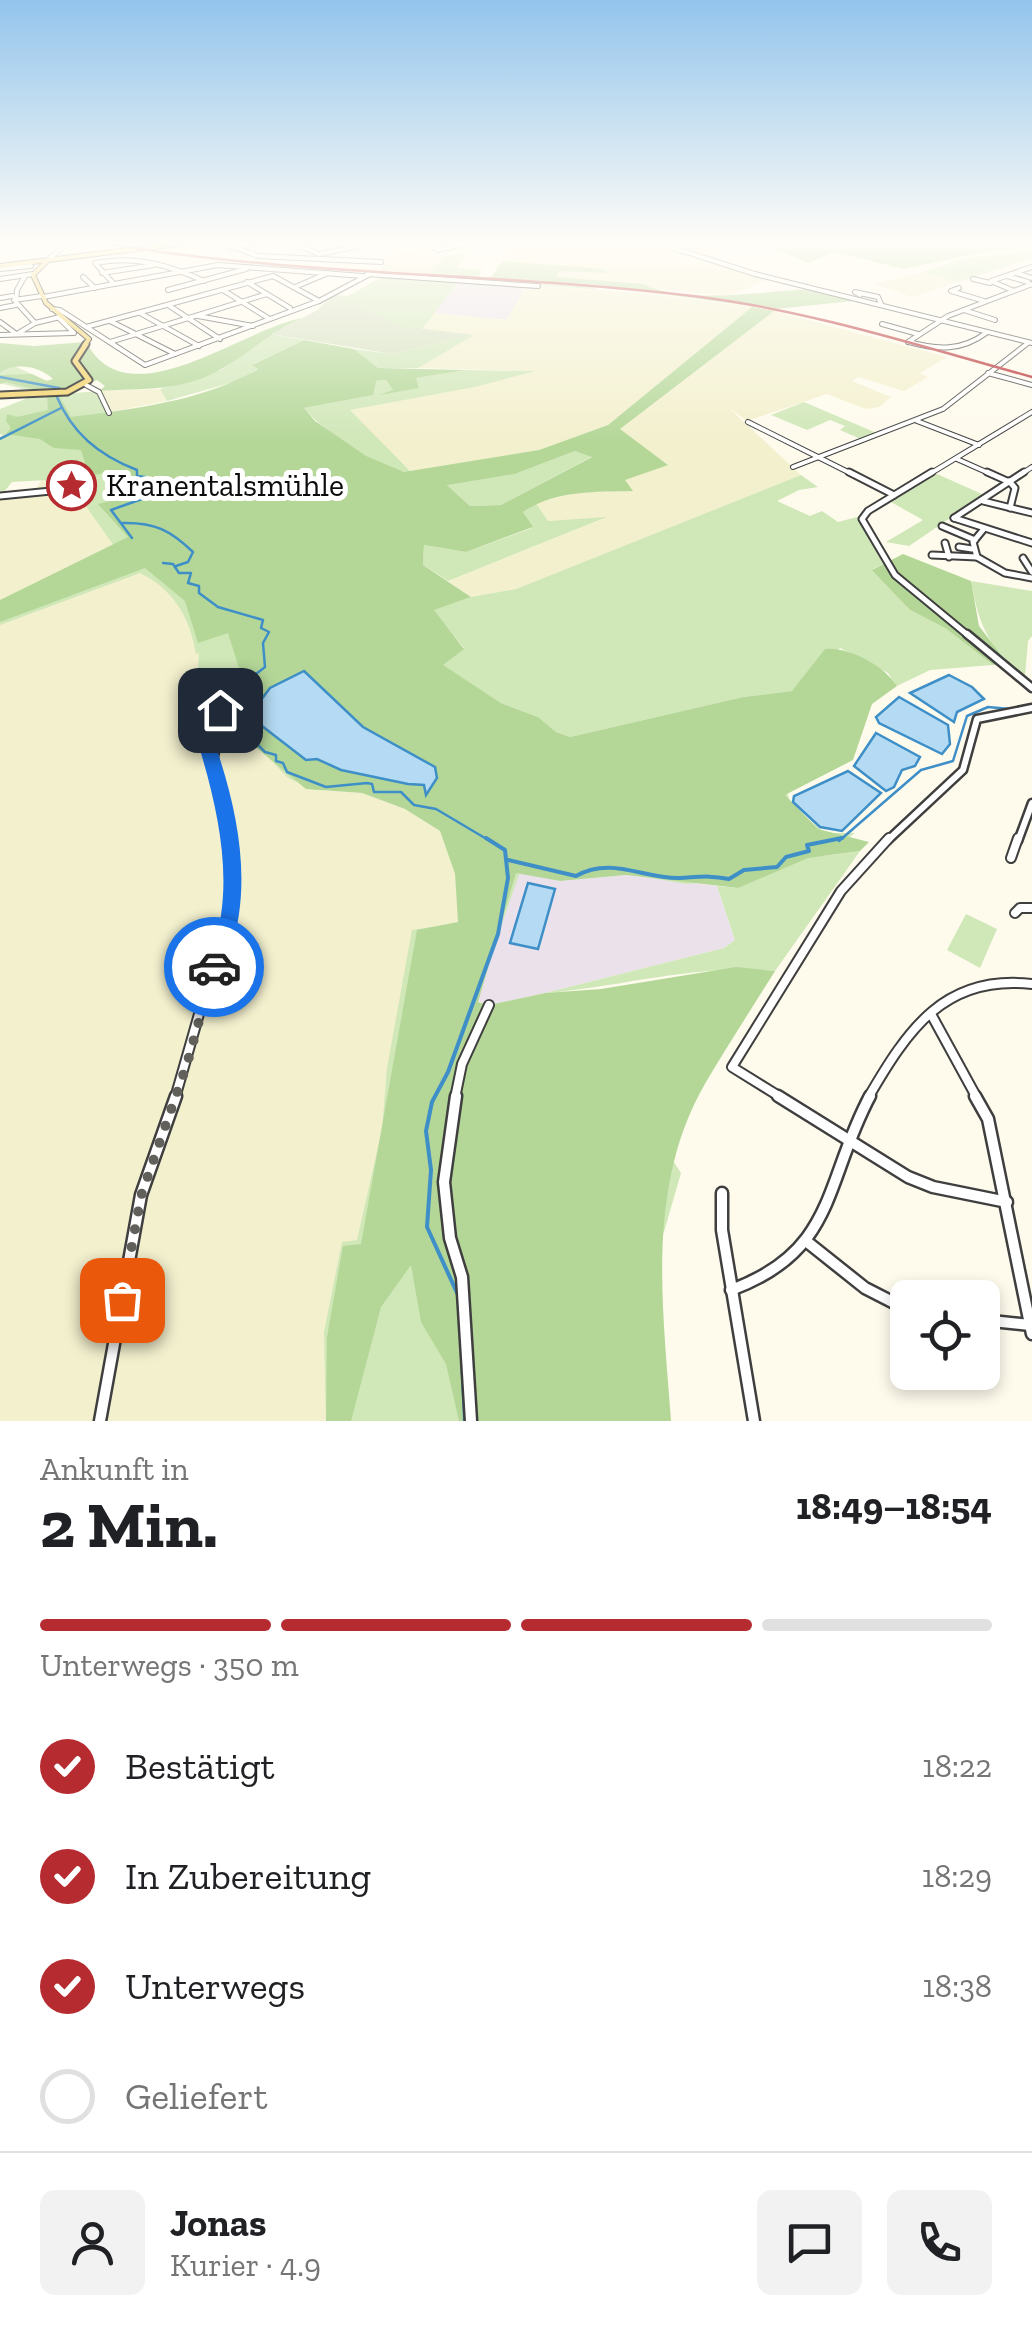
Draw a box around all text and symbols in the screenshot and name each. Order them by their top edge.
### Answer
place icon: Kranentalsmühle [45,459,97,511]
place label: Kranentalsmühle [106,466,344,504]
pin [178,668,263,753]
icon: home [193,683,248,738]
courier [164,917,264,1017]
icon: car [187,940,242,995]
pin [80,1258,165,1343]
icon: bag [95,1273,150,1328]
map controls [890,1280,1000,1390]
button: locate [890,1280,1000,1390]
text: Ankunft in [40,1450,189,1488]
text: 18:49–18:54 [796,1483,992,1529]
text: 2 Min. [40,1486,218,1564]
text: Unterwegs · 350 m [40,1646,299,1684]
icon: check [40,1739,95,1794]
text: Bestätigt [125,1743,275,1789]
text: 18:22 [922,1747,992,1785]
icon: check [40,1849,95,1904]
text: In Zubereitung [125,1853,371,1899]
text: 18:29 [922,1857,992,1895]
icon: check [40,1959,95,2014]
text: Unterwegs [125,1963,305,2009]
text: 18:38 [922,1967,992,2005]
text: Geliefert [125,2073,268,2119]
button: person [40,2190,145,2295]
button: chat [757,2190,862,2295]
button: phone [887,2190,992,2295]
text: Jonas [170,2200,266,2246]
text: Kurier · 4.9 [170,2246,321,2284]

